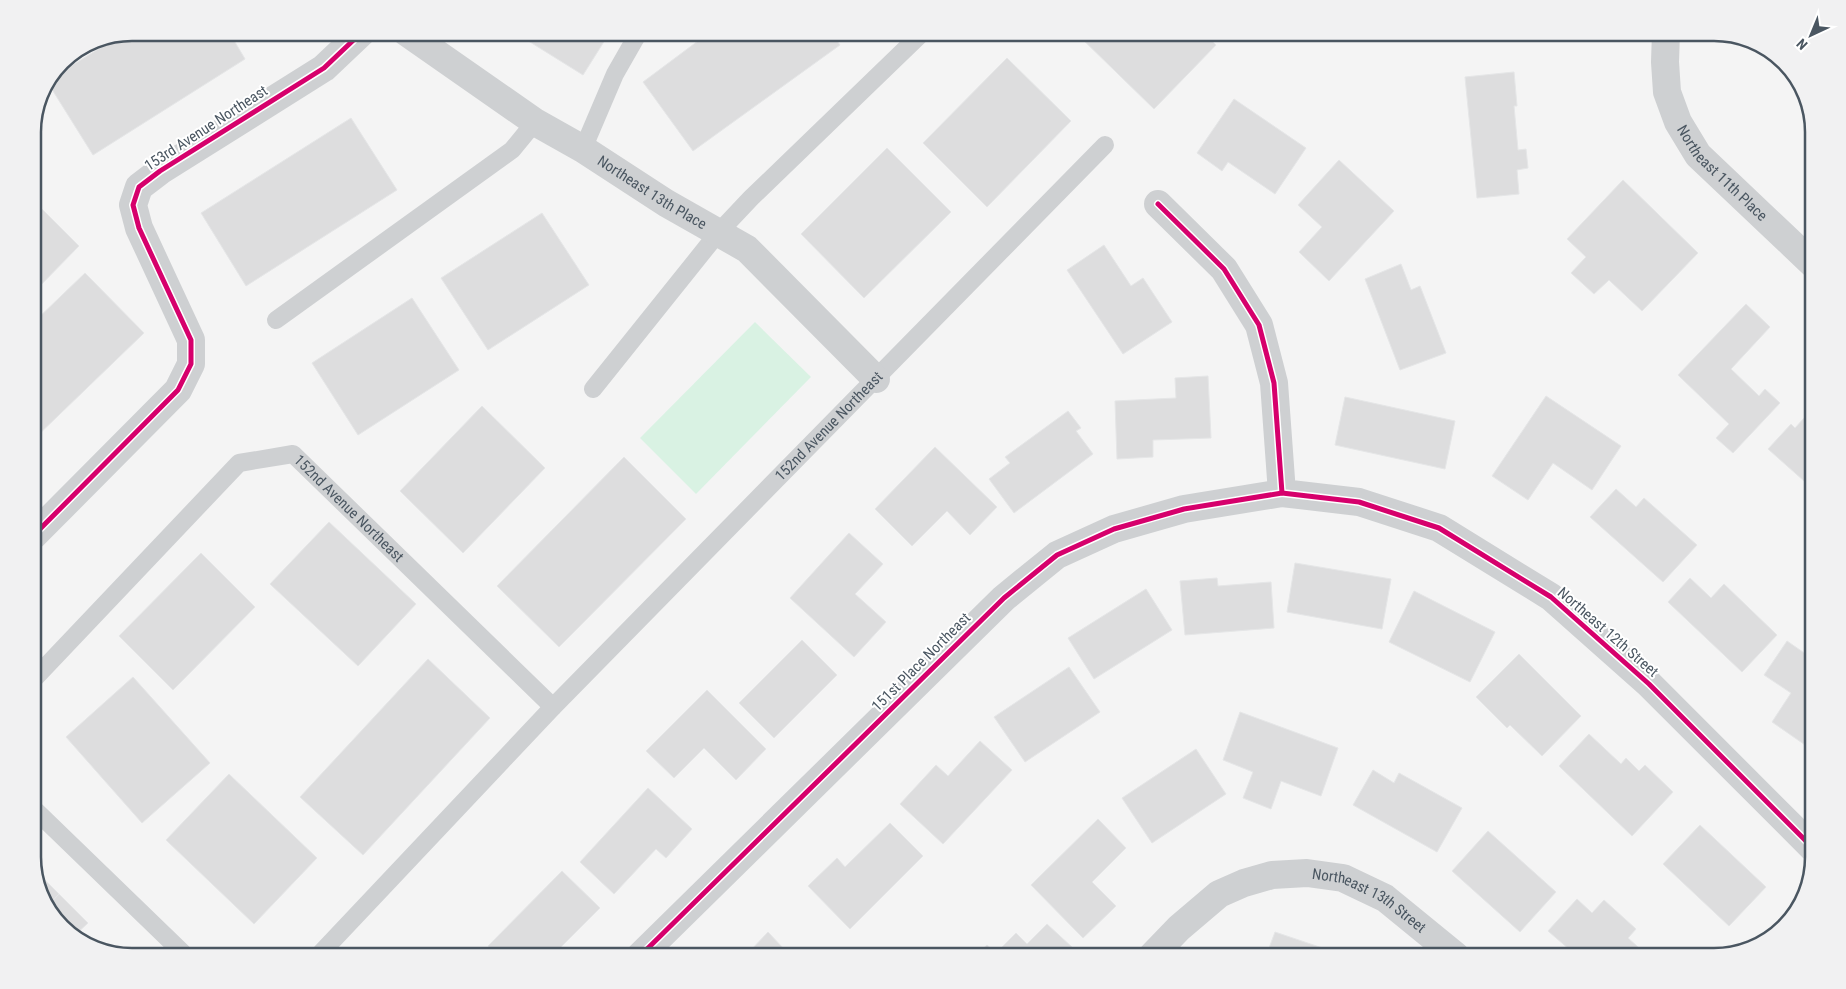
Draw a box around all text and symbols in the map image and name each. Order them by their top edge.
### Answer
north arrow [1786,10,1836,60]
text: N [1793,36,1811,53]
street label: 153rd Avenue Northeast [141,81,271,175]
street label: Northeast 11th Place [1673,122,1771,225]
street label: Northeast 13th Place [594,152,710,233]
street label: 152nd Avenue Northeast [771,368,886,485]
street label: 152nd Avenue Northeast [290,451,408,566]
street label: Northeast 12th Street [1554,583,1662,681]
street label: 151st Place Northeast [868,609,974,715]
street label: Northeast 13th Street [1311,865,1429,937]

